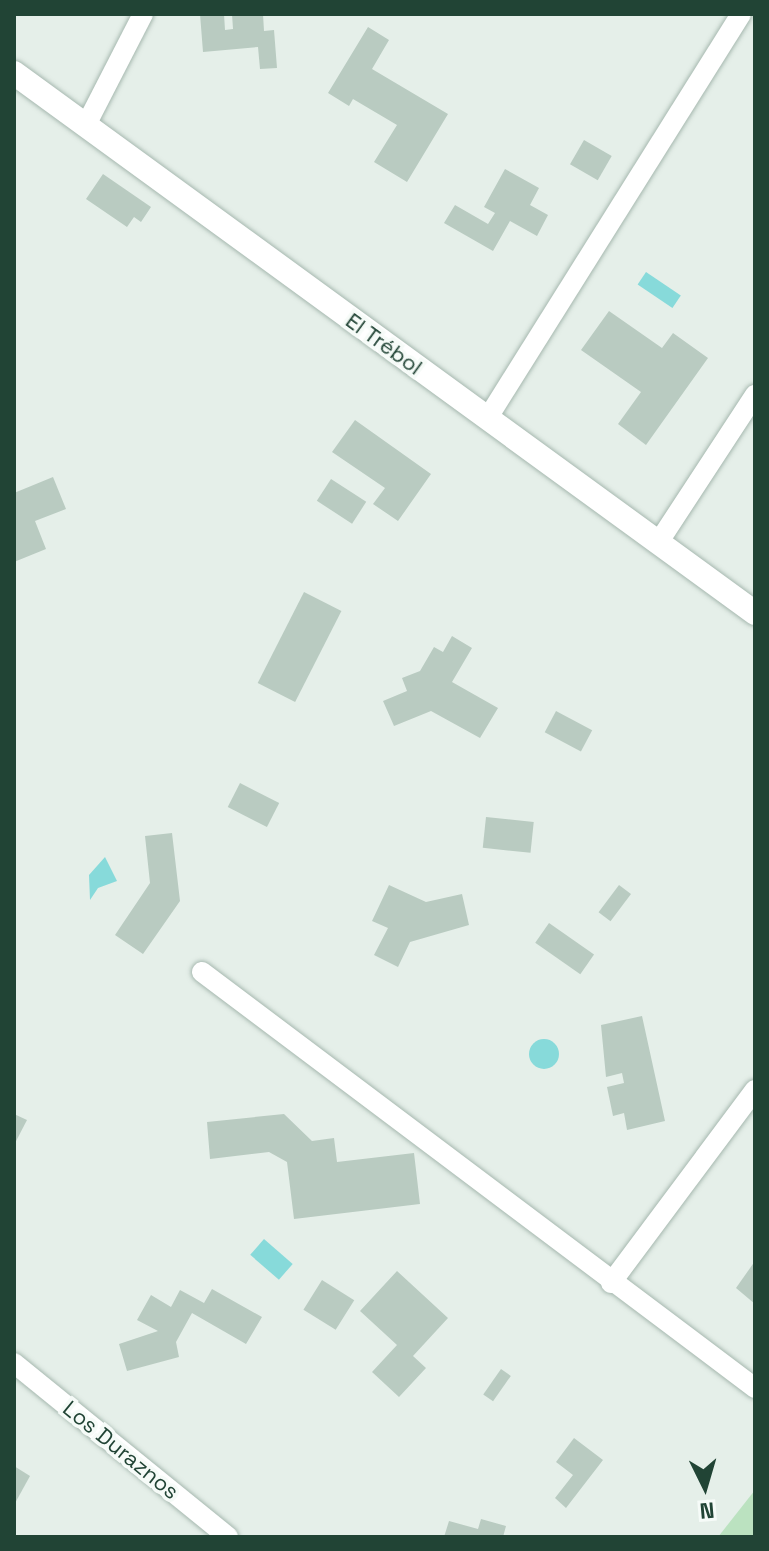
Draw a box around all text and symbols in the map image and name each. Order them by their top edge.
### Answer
street label: El Trébol [340,307,428,381]
street label: Los Duraznos [58,1395,184,1505]
north arrow [665,1447,745,1527]
text: N [699,1496,716,1525]

